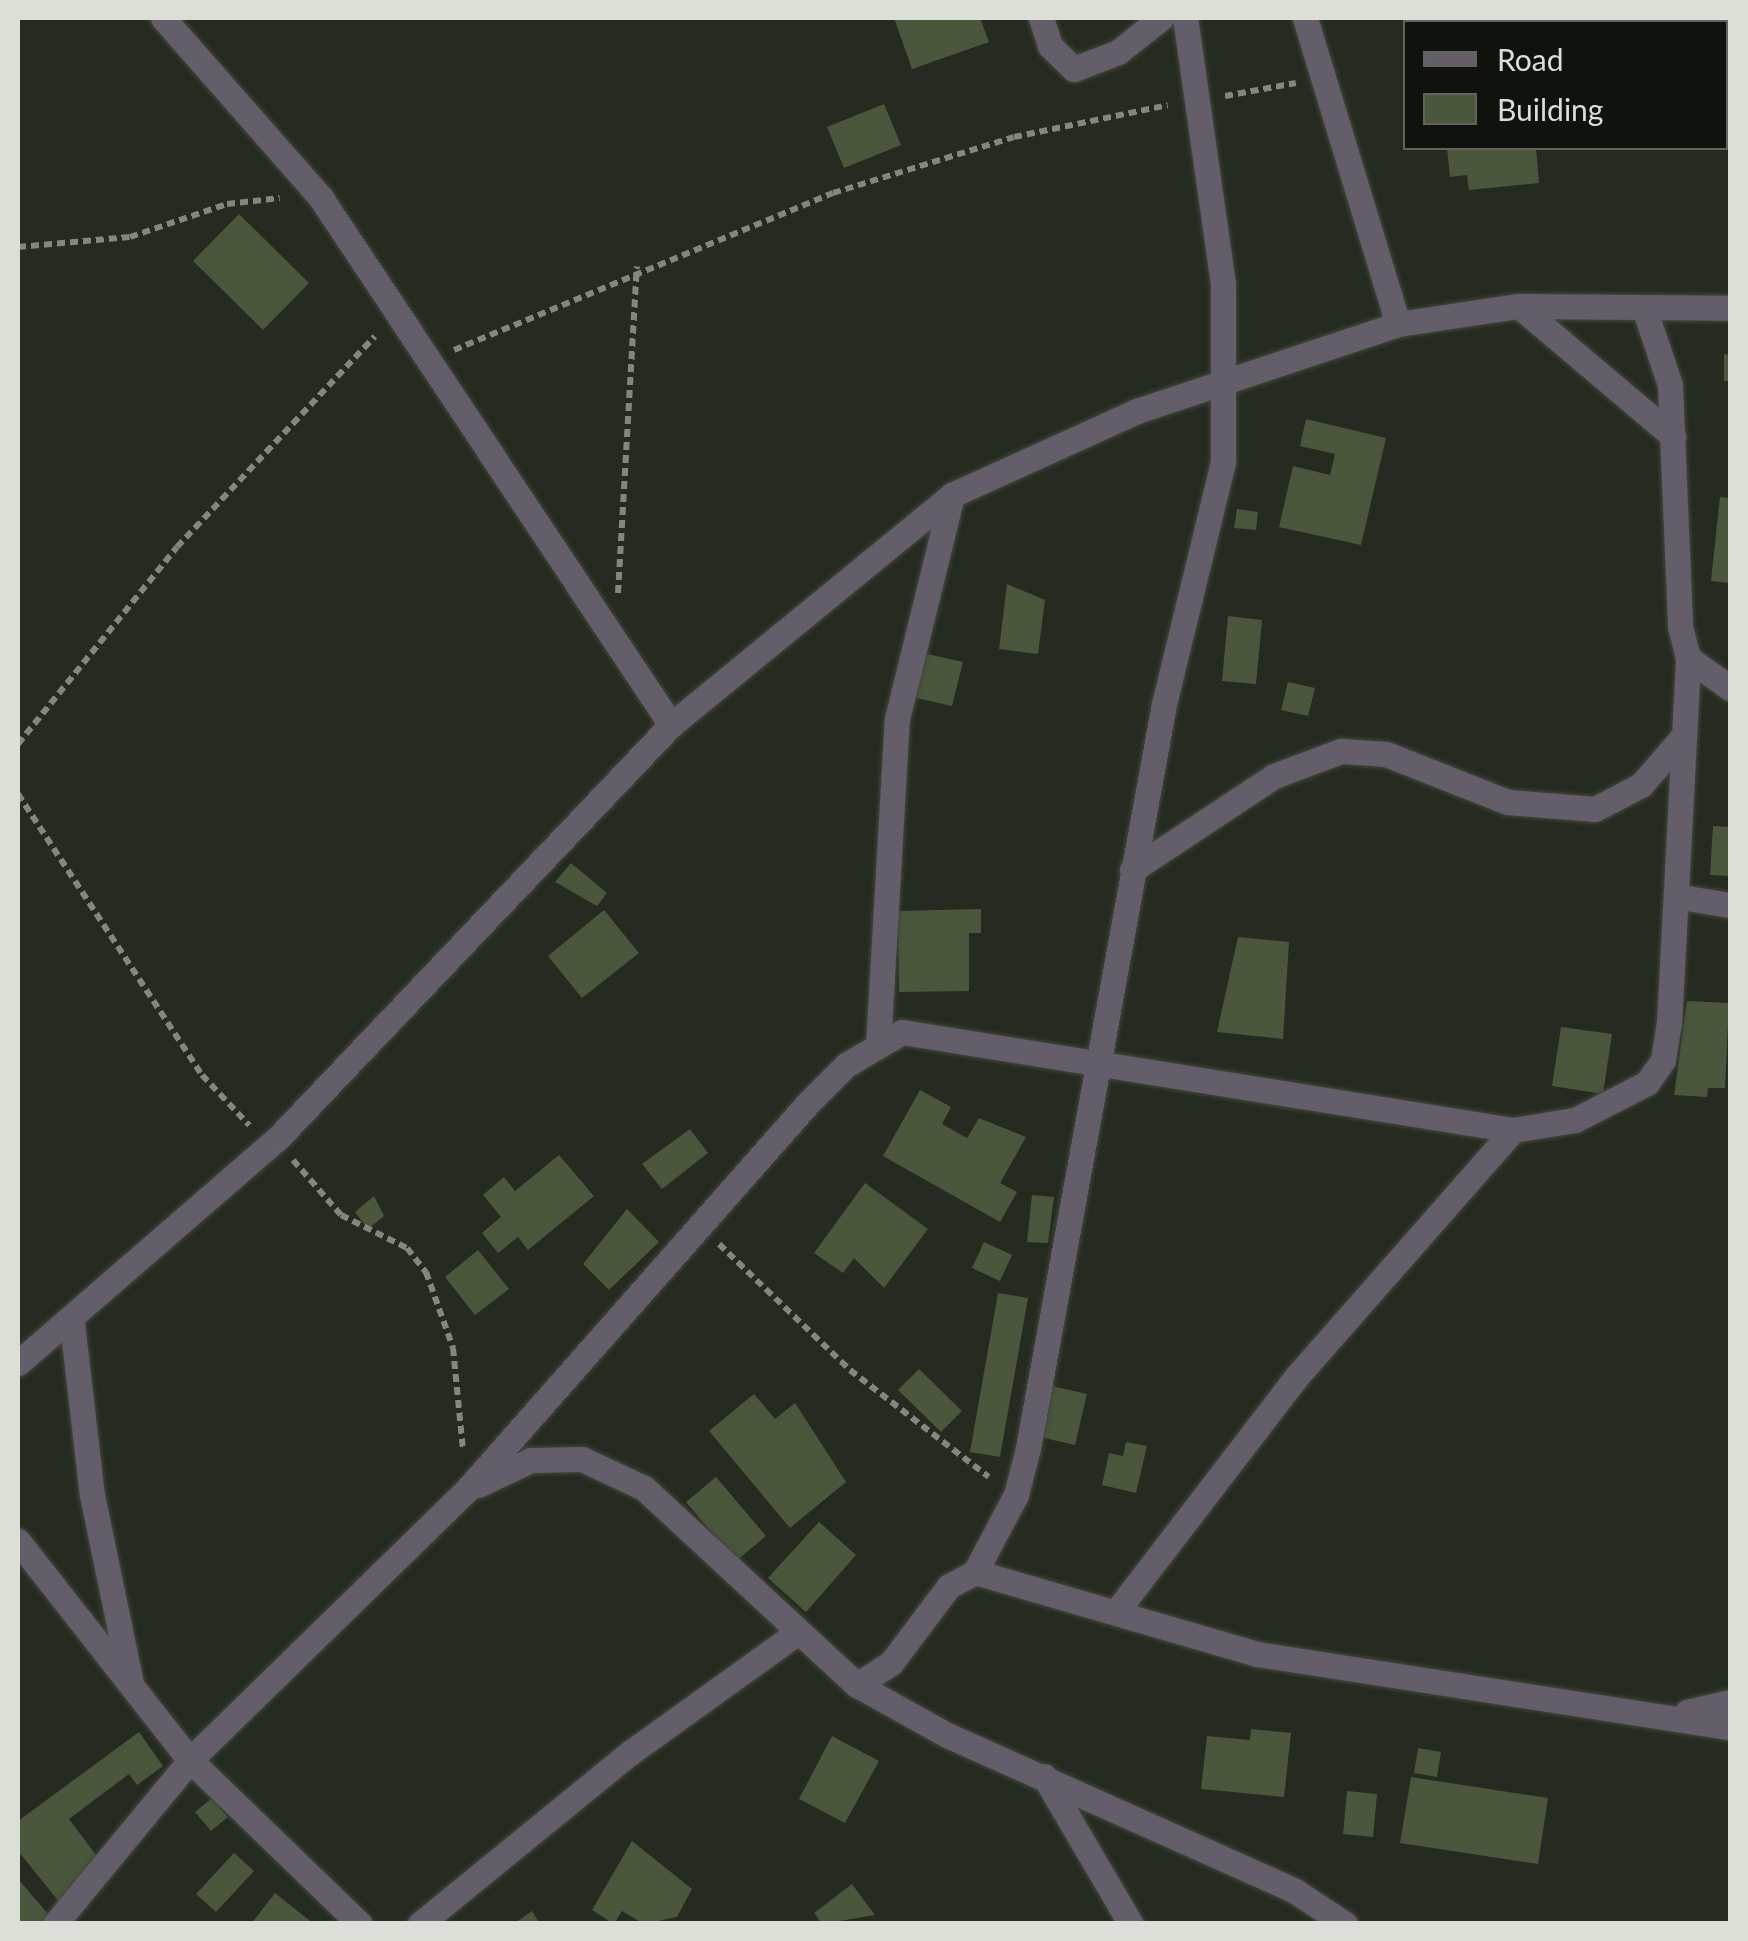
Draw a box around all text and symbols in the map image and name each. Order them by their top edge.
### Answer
legend [1403,20,1728,150]
text: Road [1497,41,1564,77]
text: Building [1497,91,1603,127]

